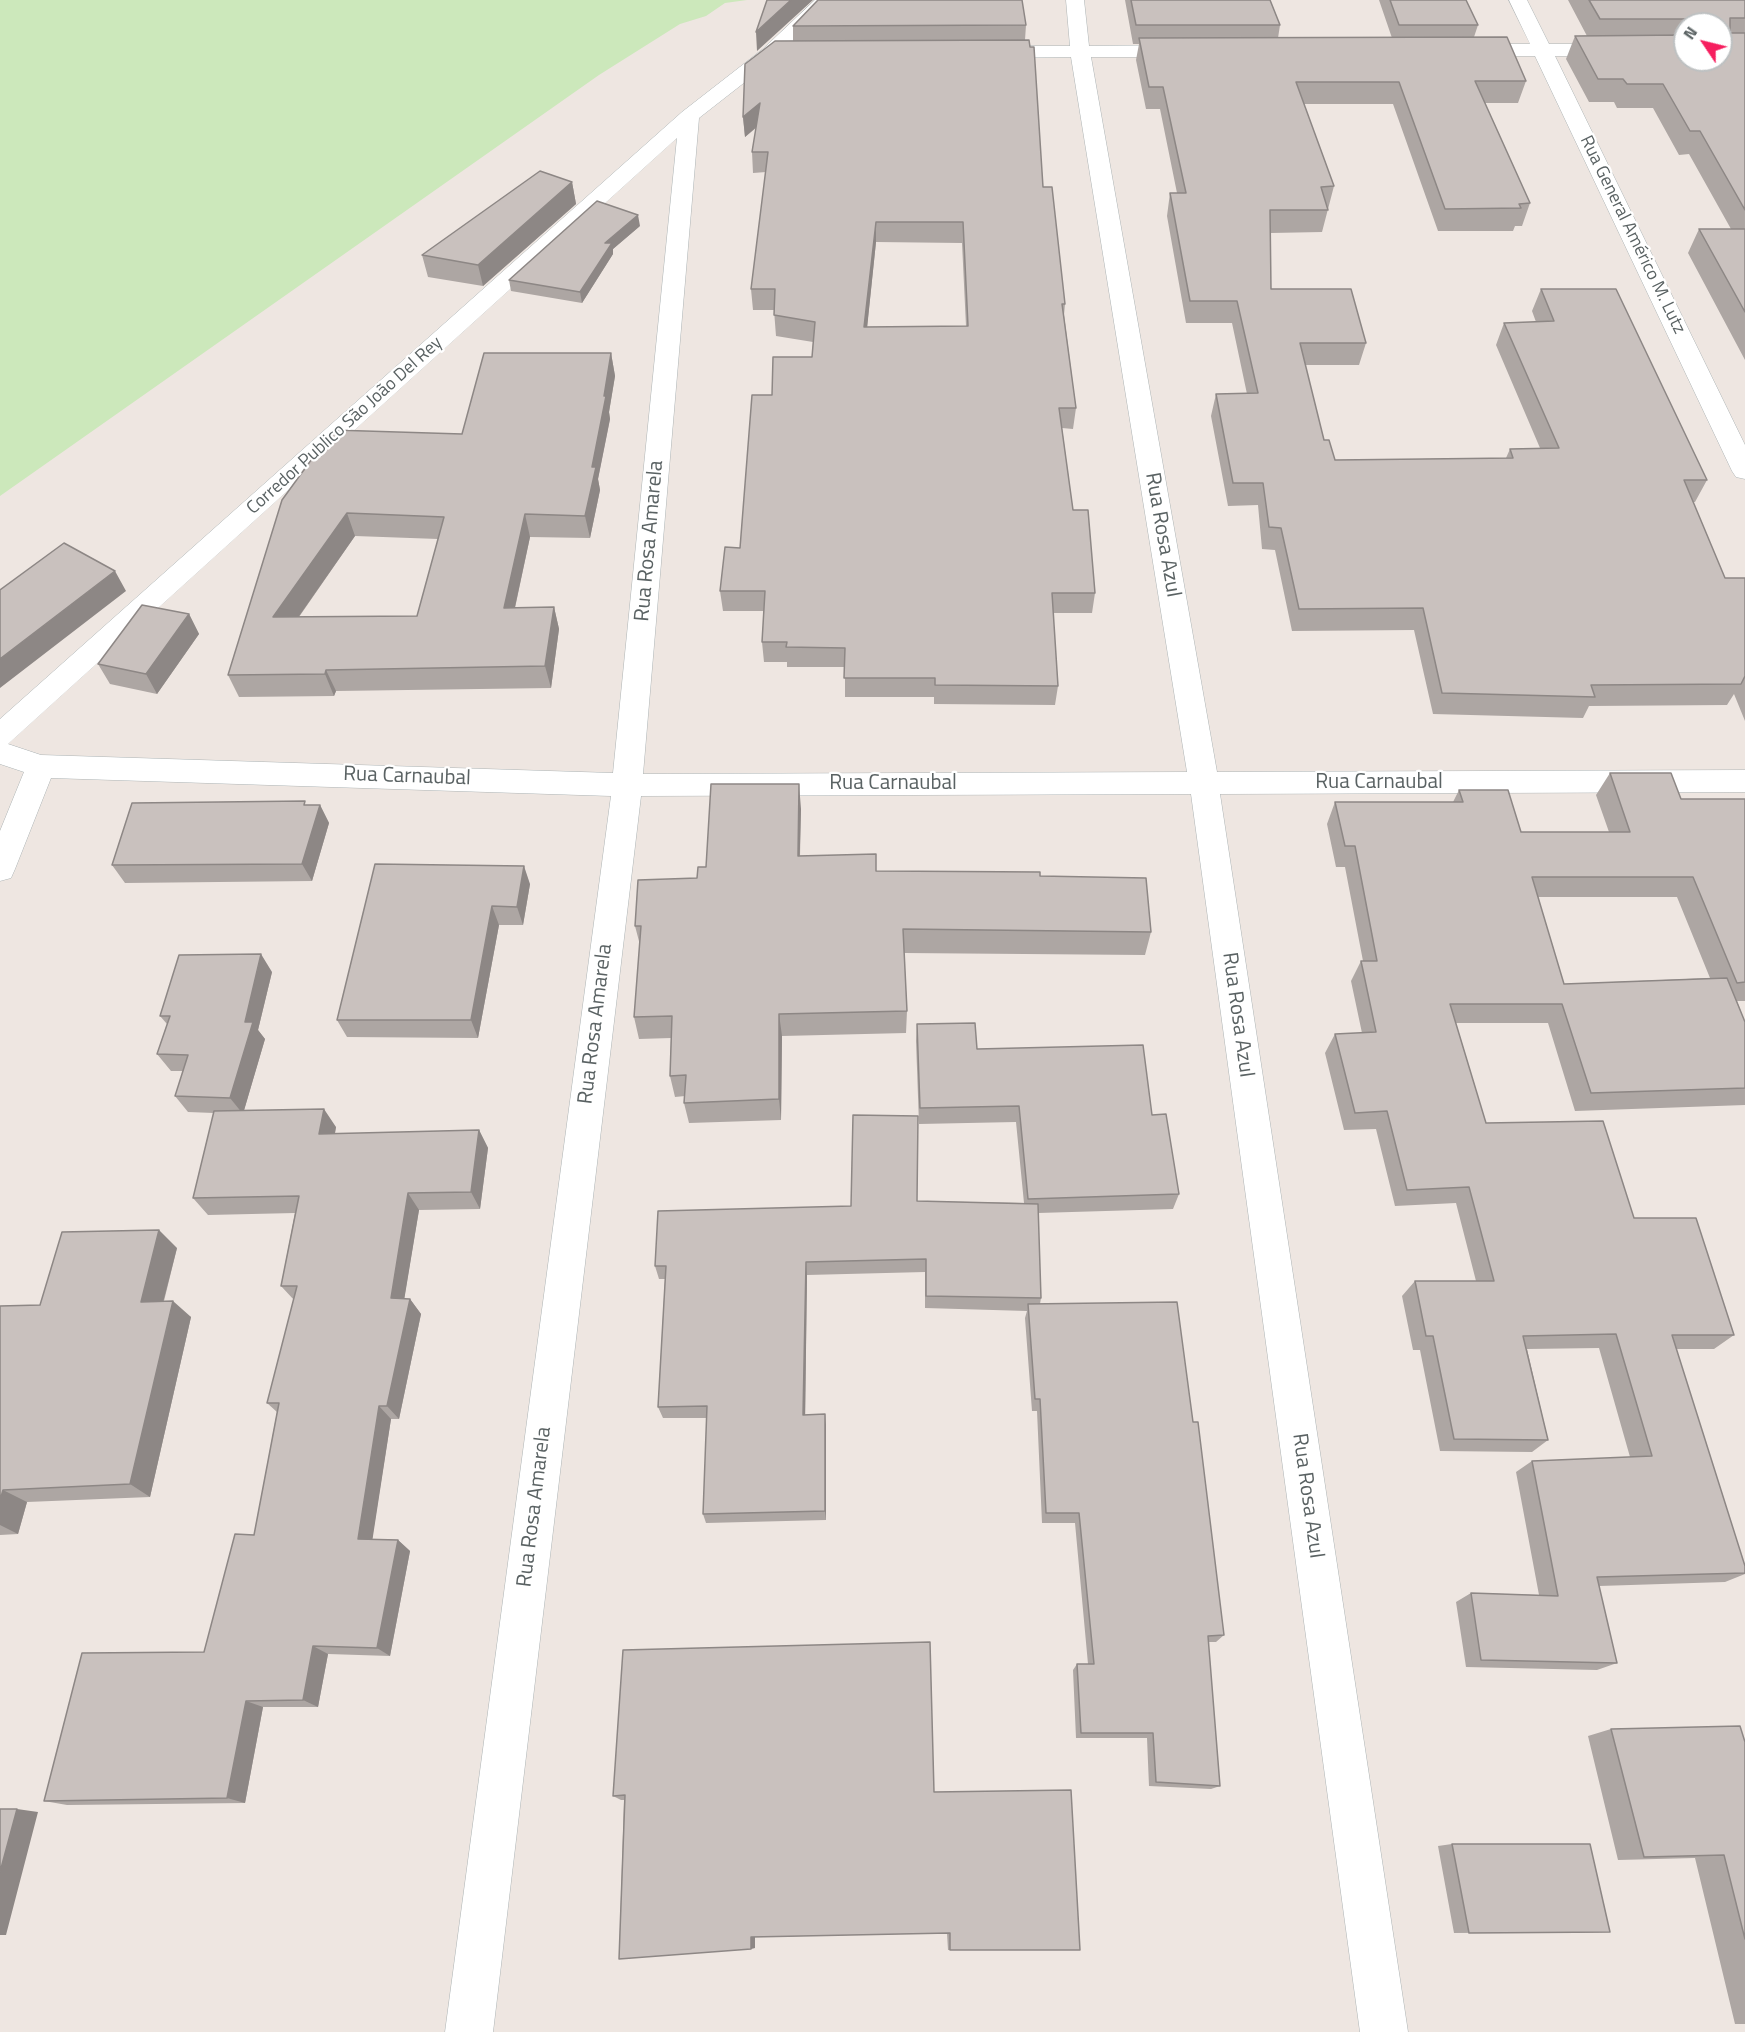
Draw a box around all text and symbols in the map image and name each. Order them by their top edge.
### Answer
north arrow [1673,12,1733,72]
text: N [1677,21,1703,44]
street label: Rua General Américo M. Lutz [1575,132,1689,338]
street label: Corredor Publico São João Del Rey [243,333,447,519]
street label: Rua Rosa Amarela [630,459,670,623]
street label: Rua Rosa Azul [1139,471,1185,599]
street label: Rua Carnaubal [343,762,471,792]
street label: Rua Carnaubal [1315,770,1443,796]
street label: Rua Carnaubal [829,771,957,797]
street label: Rua Rosa Amarela [574,942,618,1106]
street label: Rua Rosa Azul [1216,951,1258,1079]
street label: Rua Rosa Amarela [513,1425,557,1589]
street label: Rua Rosa Azul [1286,1432,1328,1560]

